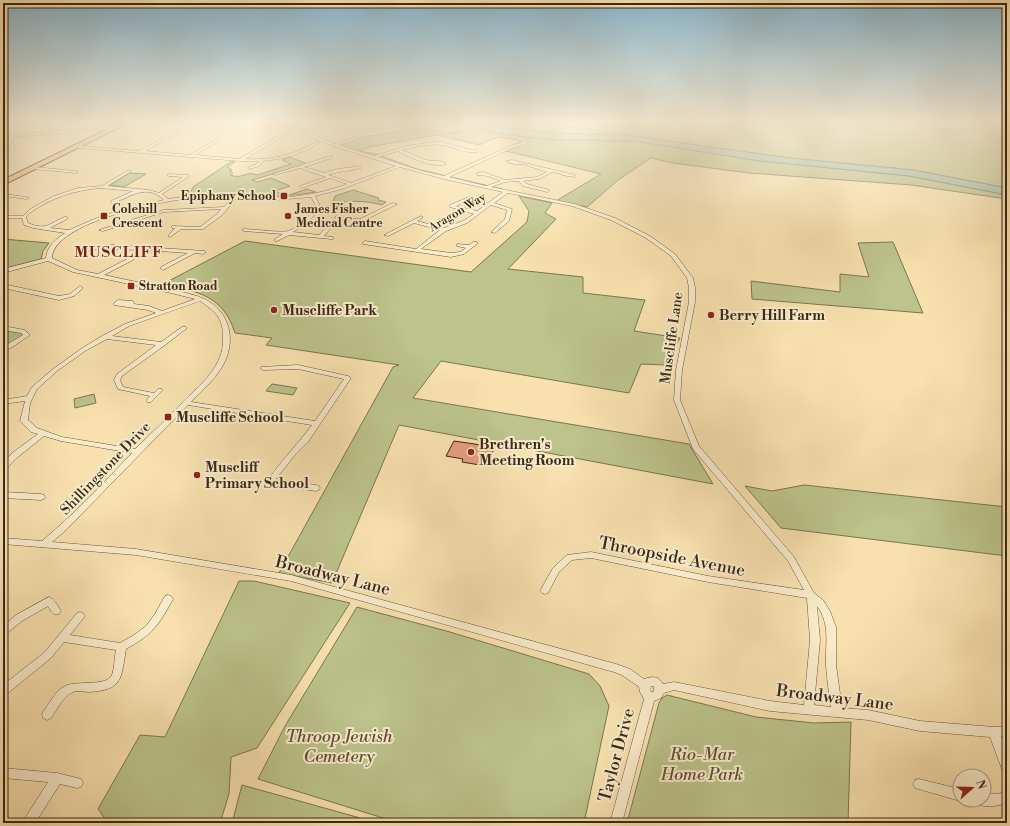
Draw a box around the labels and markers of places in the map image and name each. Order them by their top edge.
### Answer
place label: Epiphany School [181,189,276,204]
marker: Epiphany School [279,191,289,201]
place label: Colehill Crescent [112,202,163,231]
place label: James Fisher Medical Centre [294,202,383,231]
marker: Colehill Crescent [99,211,109,221]
marker: James Fisher Medical Centre [283,211,293,221]
place label: Stratton Road [139,279,218,294]
marker: Stratton Road [126,281,136,291]
place label: Muscliffe Park [282,302,377,320]
marker: Muscliffe Park [269,305,279,315]
place label: Berry Hill Farm [719,307,825,325]
marker: Berry Hill Farm [706,310,716,320]
place label: Muscliffe School [176,409,284,427]
marker: Muscliffe School [163,412,173,422]
place label: Brethren's Meeting Room [479,436,575,470]
marker: Brethren's Meeting Room [466,447,476,457]
place label: Muscliff Primary School [205,459,309,493]
marker: Muscliff Primary School [192,470,202,480]

